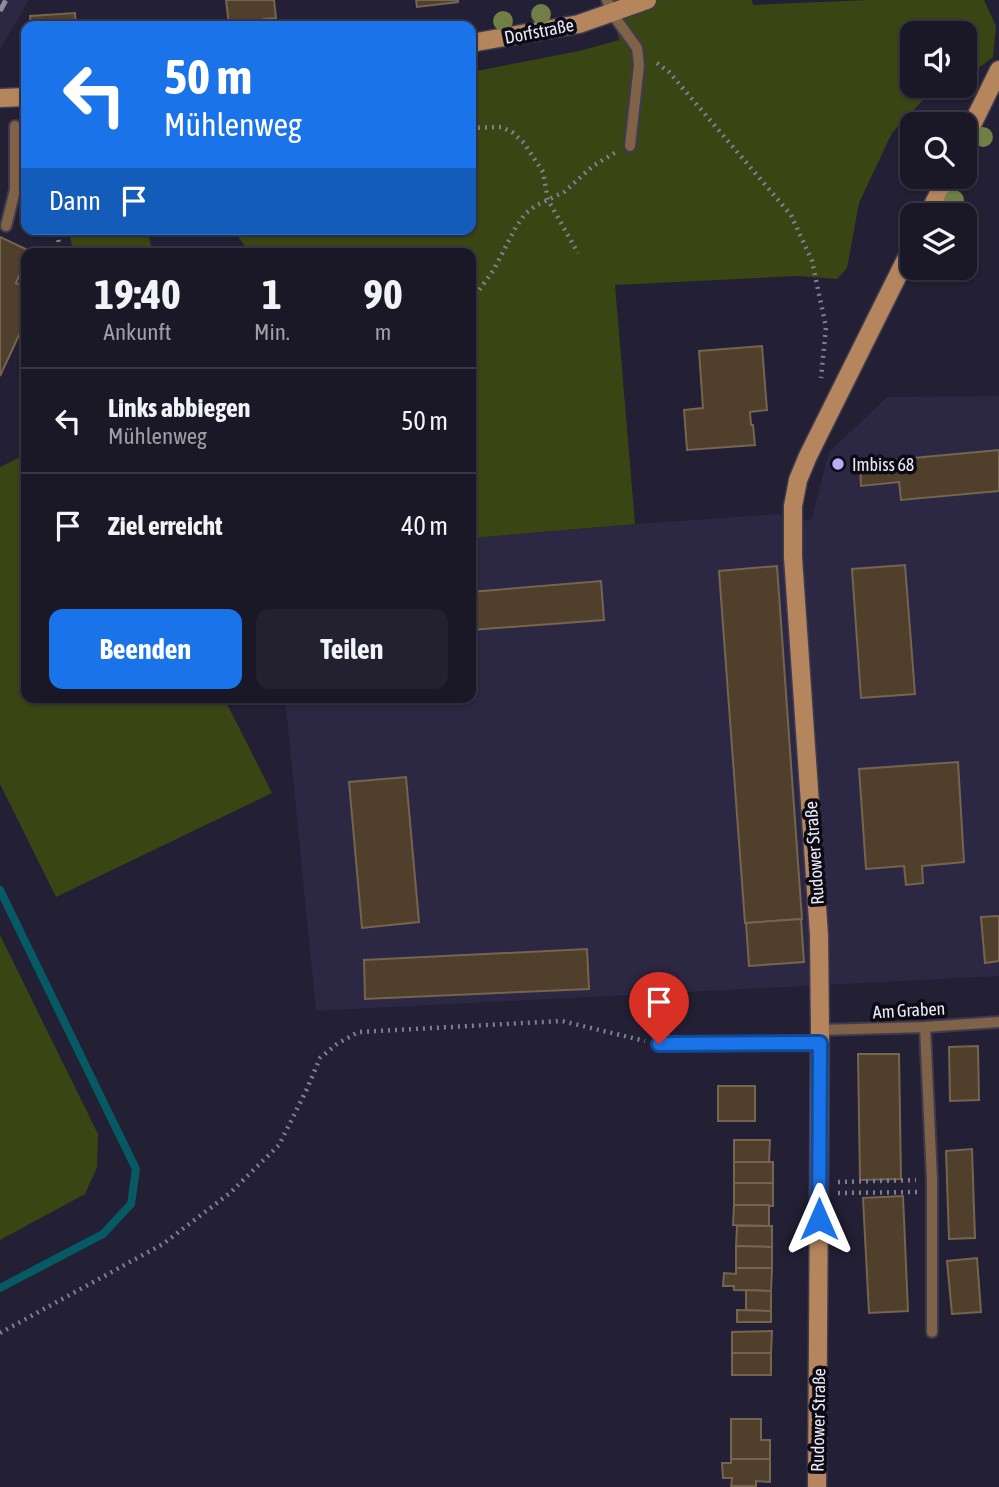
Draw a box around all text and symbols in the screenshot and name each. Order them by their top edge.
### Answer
street label: Dorfstraße [503,14,575,48]
map controls [900,21,977,280]
button: sound [900,21,977,98]
text: 50 m [164,48,252,104]
icon: left [49,49,140,140]
text: Mühlenweg [164,106,302,143]
button: search [900,112,977,189]
icon: arrive [115,182,153,220]
text: Dann [49,186,101,216]
button: layers [900,203,977,280]
text: 19:40 [94,270,181,318]
text: 1 [262,270,282,318]
text: 90 [363,270,403,318]
text: Ankunft [104,319,171,345]
text: Min. [254,319,290,345]
text: m [375,319,391,345]
text: Links abbiegen [108,393,250,423]
icon: left [49,402,87,440]
text: 50 m [401,406,448,436]
text: Mühlenweg [108,423,207,449]
place label: Imbiss 68 [852,454,914,475]
marker: Imbiss 68 [830,456,846,472]
icon: arrive [49,507,87,545]
text: Ziel erreicht [108,511,223,541]
text: 40 m [401,511,448,541]
button: Beenden [49,609,242,689]
button: Teilen [256,609,448,689]
street label: Rudower Straße [800,801,828,905]
pin [629,972,689,1044]
icon: arrive [640,983,678,1021]
street label: Am Graben [872,998,946,1022]
position arrow [782,1182,856,1256]
street label: Rudower Straße [807,1368,829,1472]

